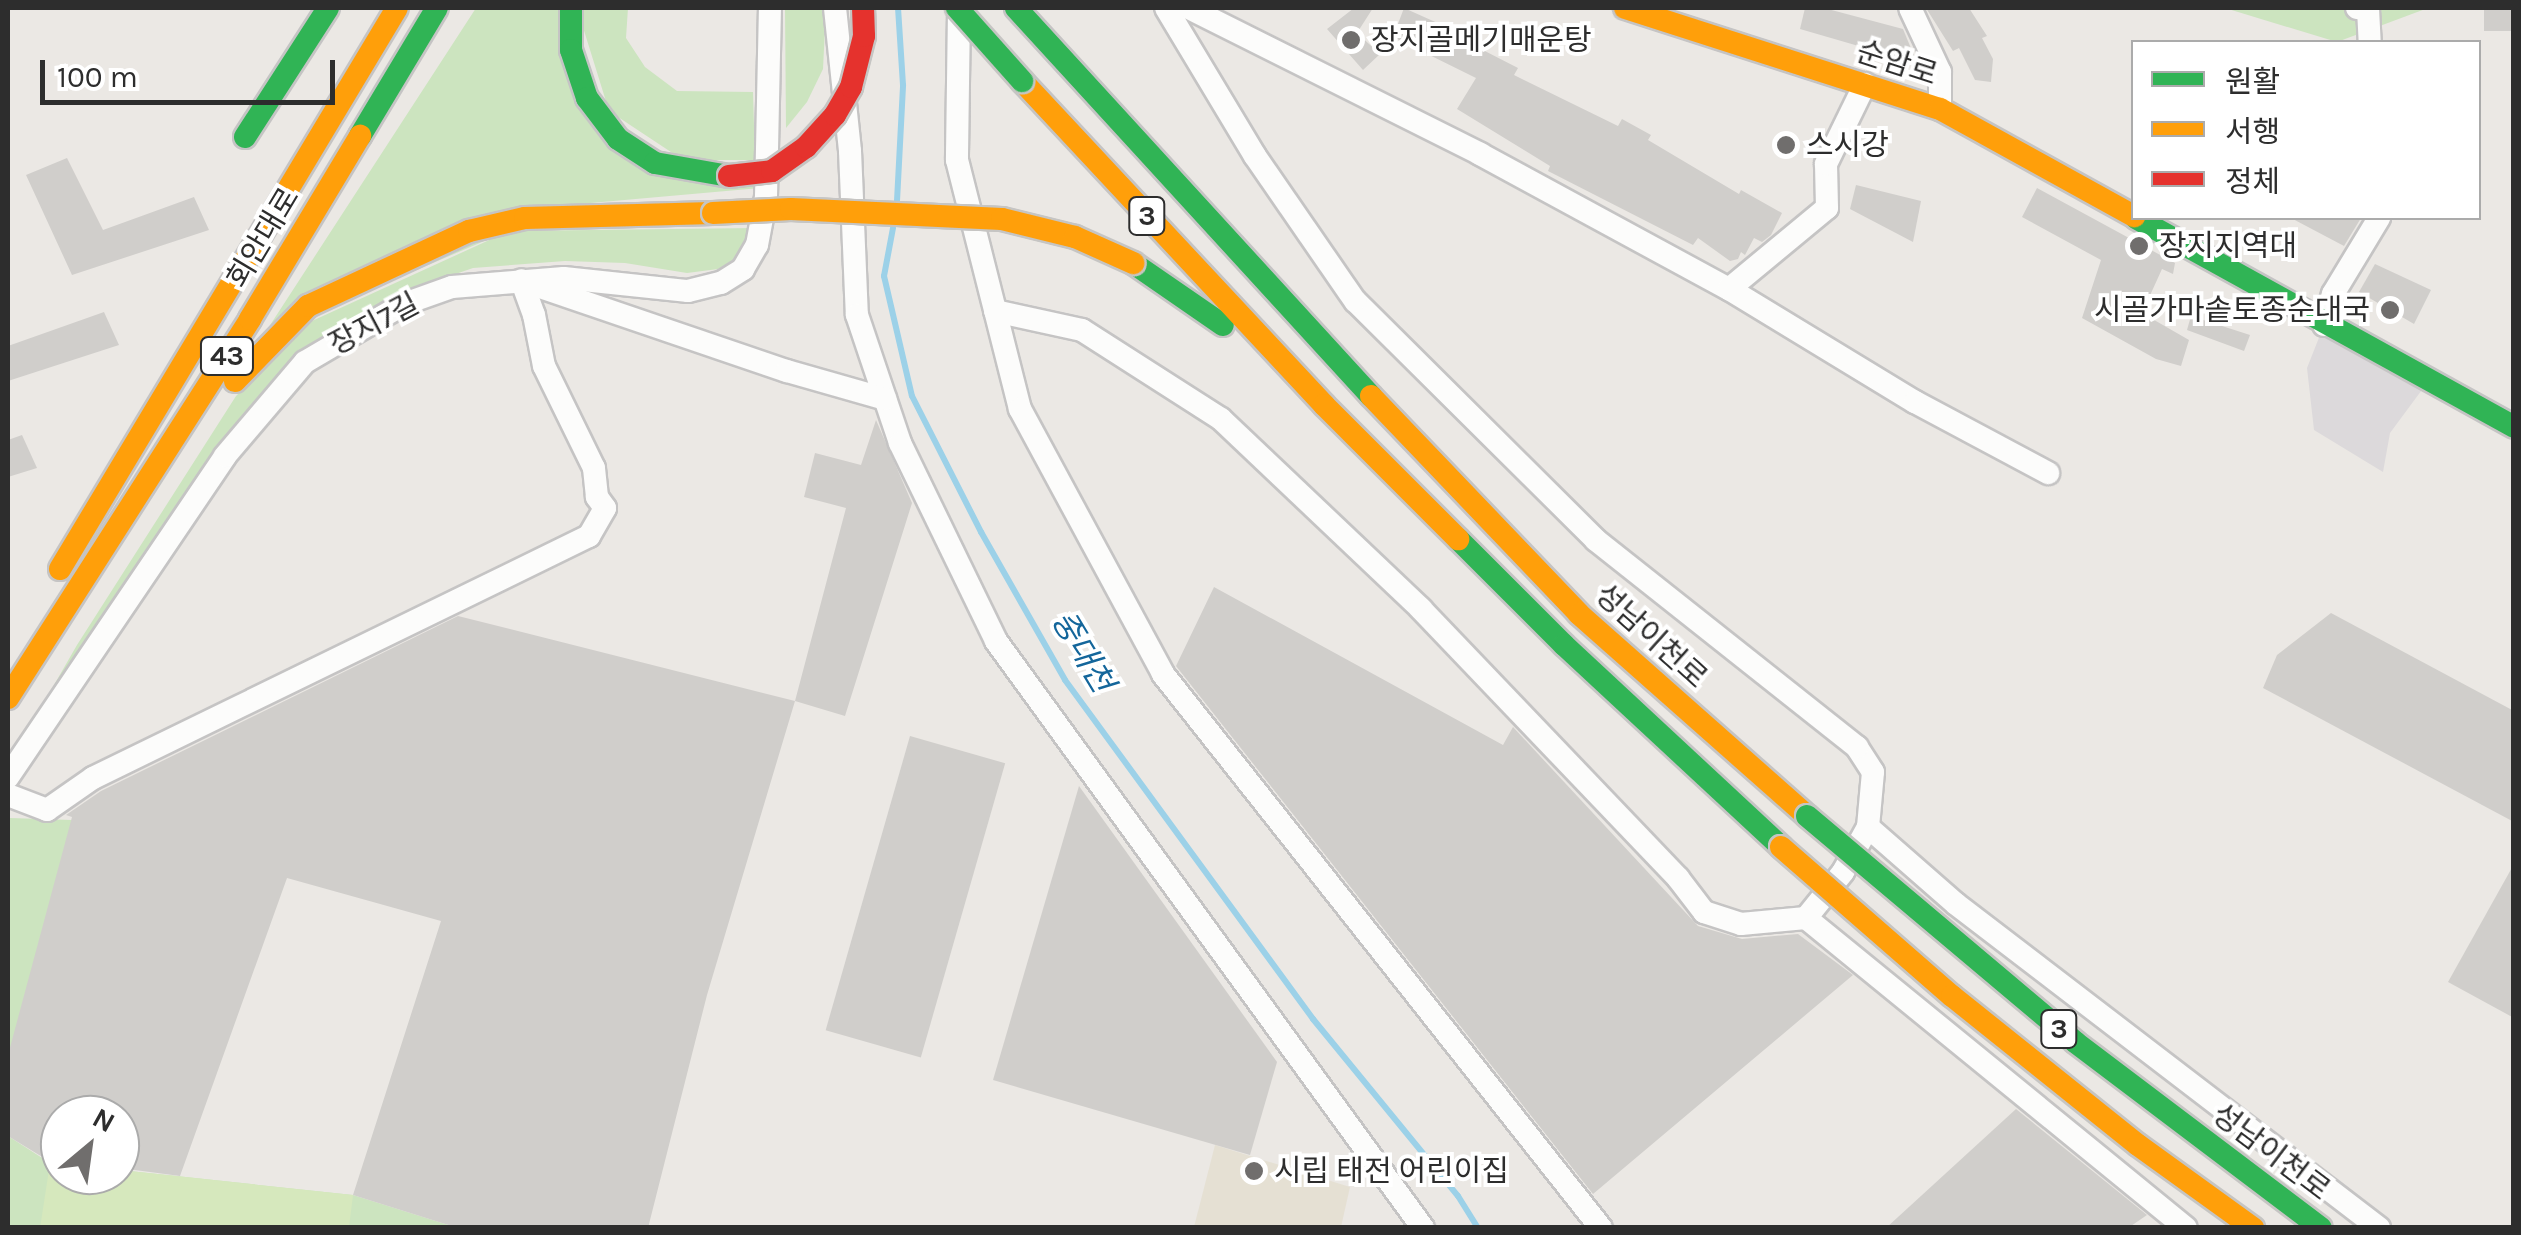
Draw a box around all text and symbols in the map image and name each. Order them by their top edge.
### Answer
place label: 장지골메기매운탕 [1371,22,1592,58]
marker: 장지골메기매운탕 [1340,29,1362,51]
street label: 순암로 [1852,33,1942,93]
scale bar [45,40,340,102]
legend [2131,40,2481,220]
text: 100 m [57,59,138,95]
text: 원활 [2225,64,2280,100]
text: 서행 [2225,114,2280,150]
place label: 스시강 [1806,127,1889,163]
marker: 스시강 [1775,134,1797,156]
text: 정체 [2225,164,2280,200]
street label: 회안대로 [219,181,307,295]
road number: 3 [1127,193,1167,239]
place label: 장지지역대 [2159,228,2297,264]
marker: 장지지역대 [2128,235,2150,257]
street label: 장지7길 [323,285,425,363]
place label: 시골가마솥토종순대국 [2094,292,2370,328]
marker: 시골가마솥토종순대국 [2379,299,2401,321]
road number: 43 [200,333,254,379]
street label: 성남이천로 [1588,576,1714,696]
water label: 중대천 [1043,604,1121,700]
road number: 3 [2039,1006,2079,1052]
north arrow [40,1095,140,1195]
street label: 성남이천로 [2205,1096,2337,1208]
text: N [87,1101,121,1139]
place label: 시립 태전 어린이집 [1274,1153,1509,1189]
marker: 시립 태전 어린이집 [1243,1160,1265,1182]

